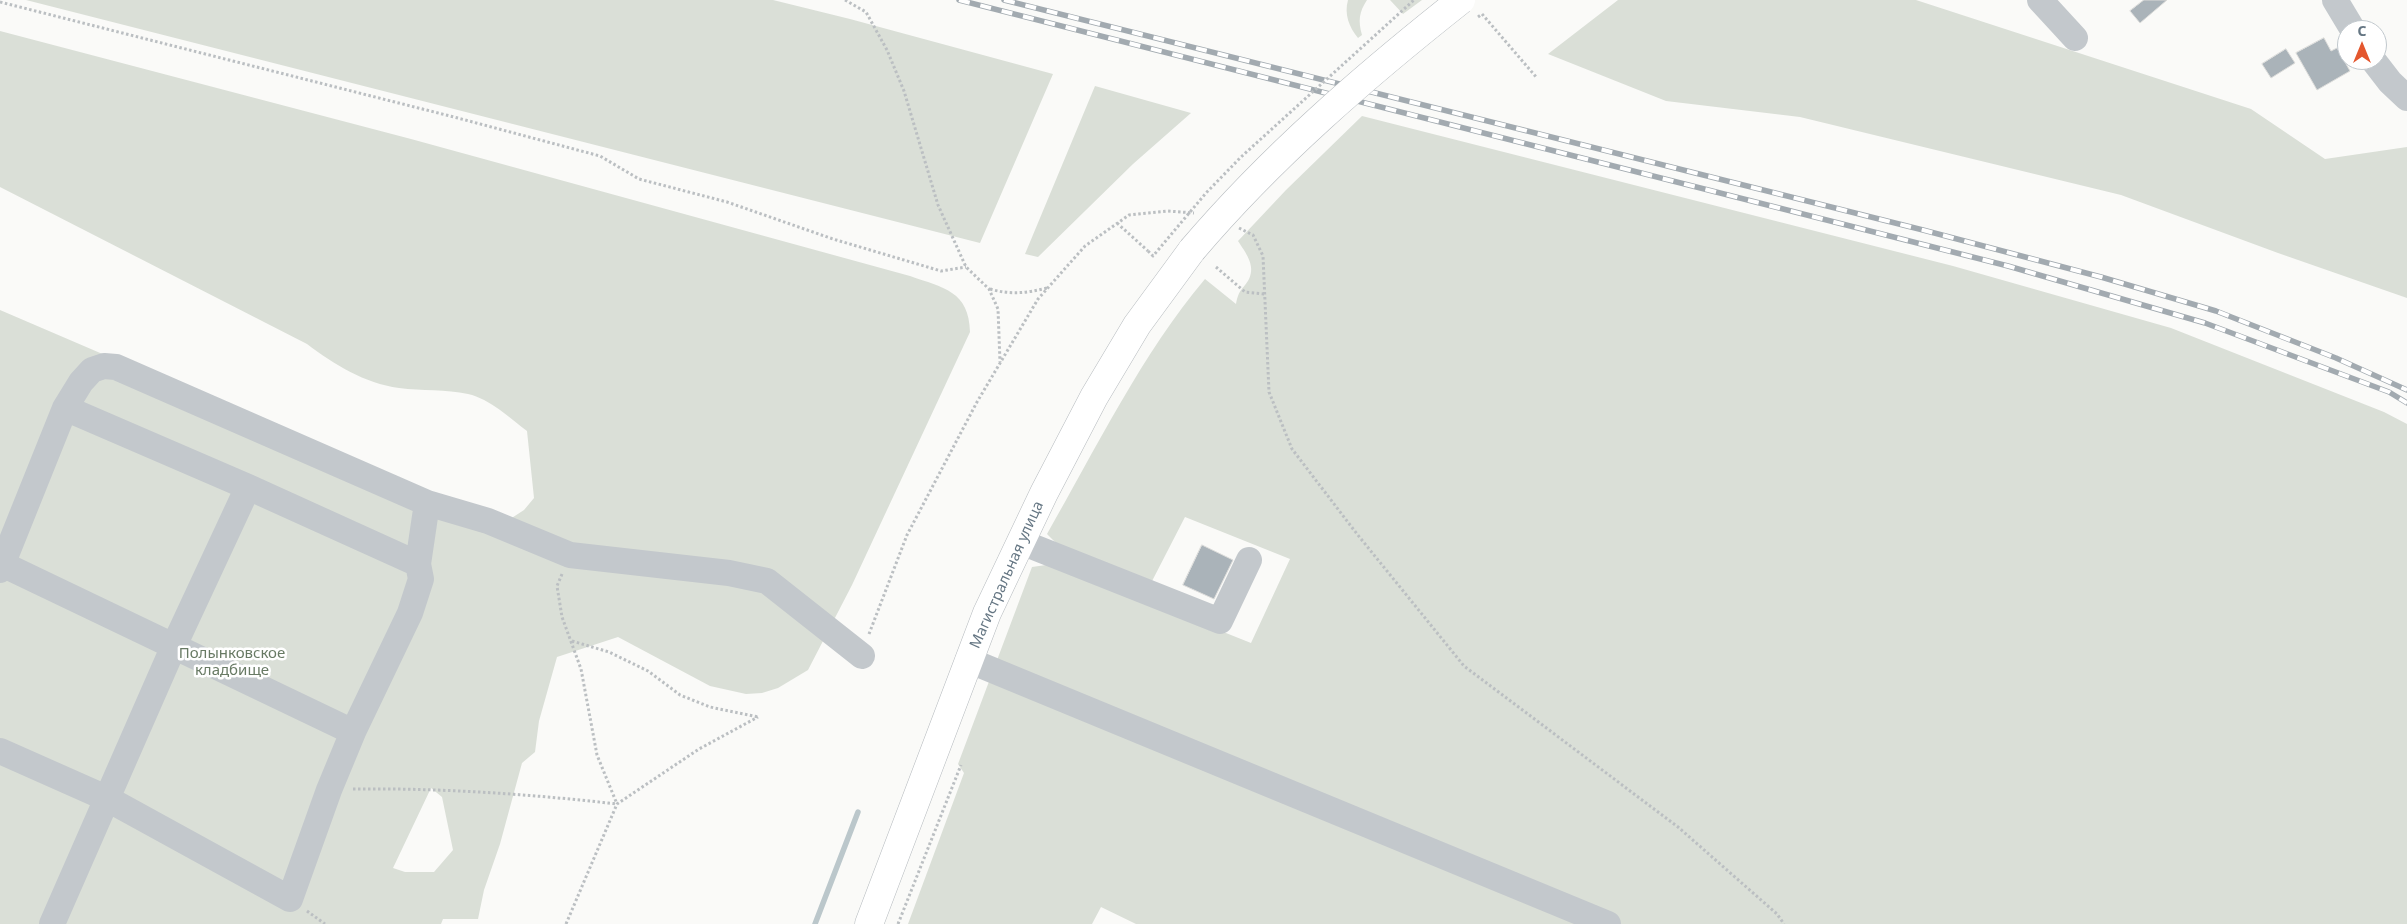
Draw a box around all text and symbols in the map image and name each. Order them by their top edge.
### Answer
north arrow [2337,20,2387,70]
text: С [2357,21,2367,40]
street label: Магистральная улица [966,499,1048,651]
park label: Полынковское кладбище [179,645,285,680]

